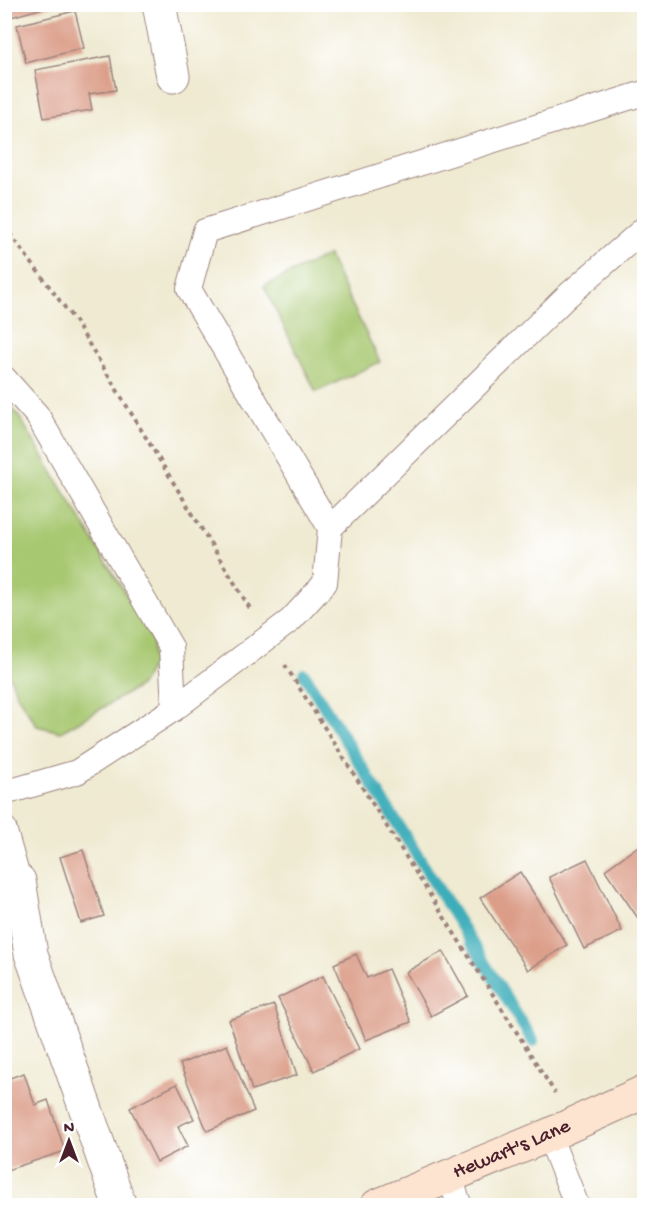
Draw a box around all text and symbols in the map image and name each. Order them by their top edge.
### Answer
north arrow [39,1111,99,1171]
street label: Hewart's Lane [449,1114,576,1186]
text: N [64,1120,75,1139]

